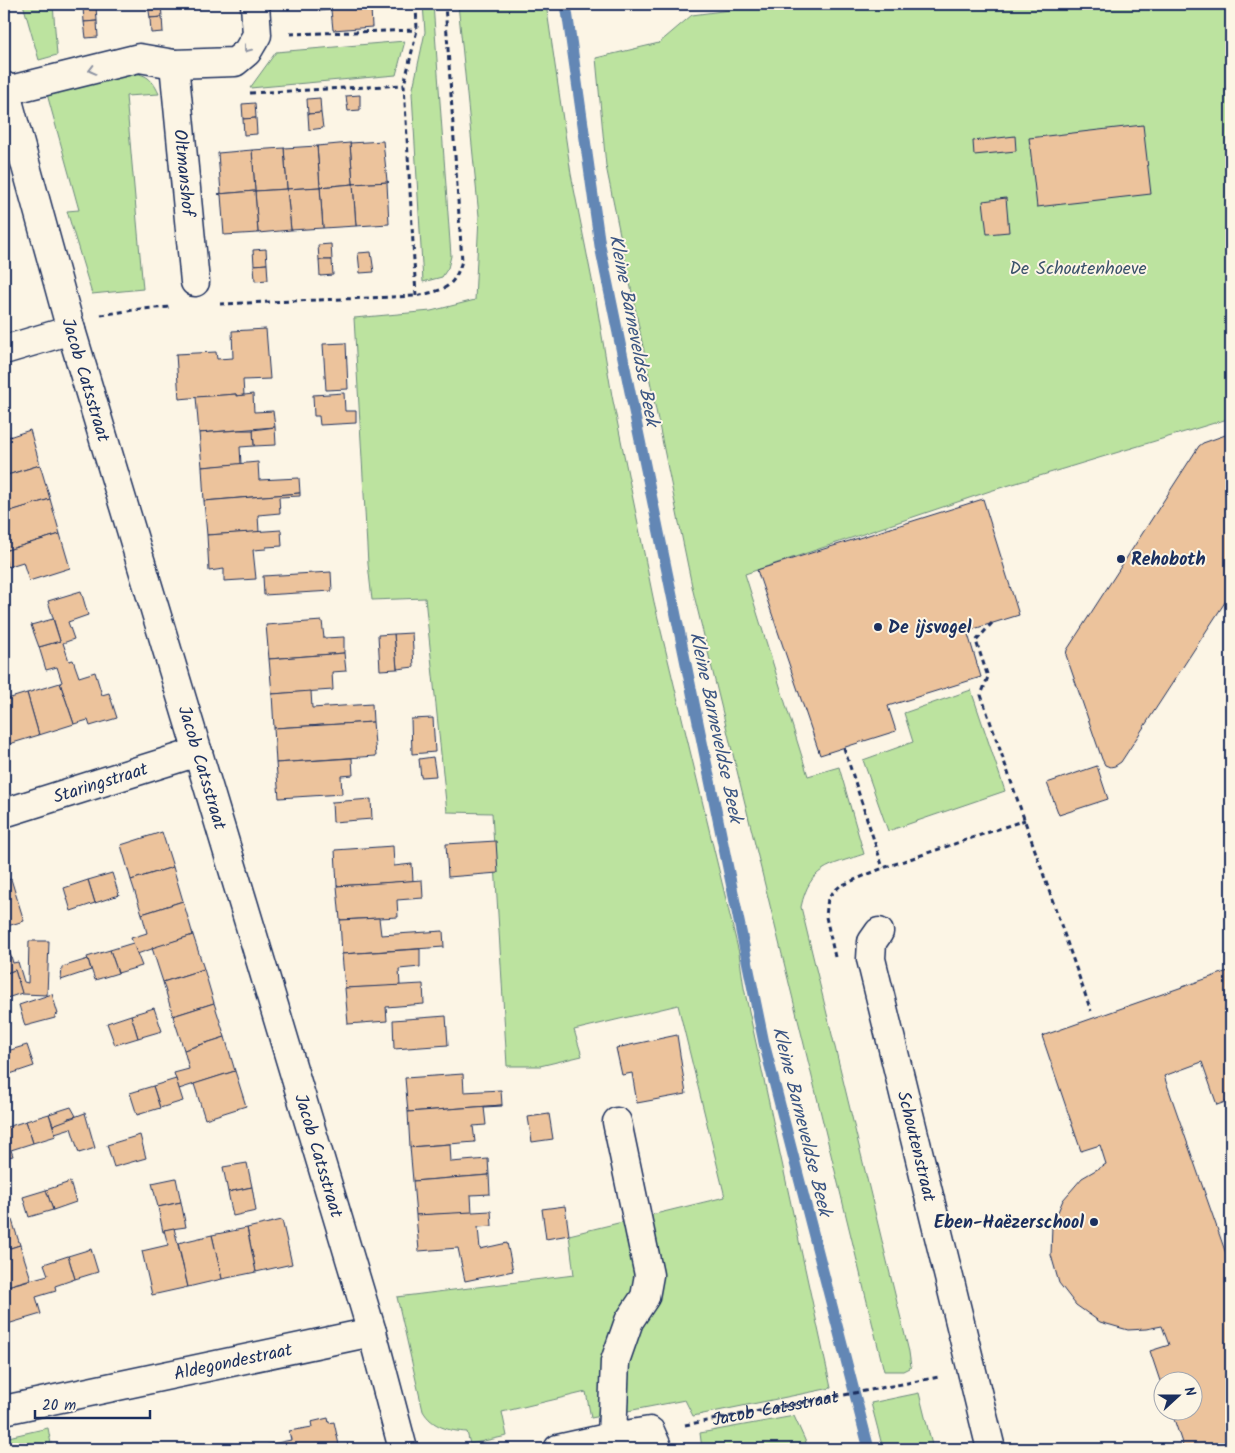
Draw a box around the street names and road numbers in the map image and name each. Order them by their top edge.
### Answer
street label: Oltmanshof [164,128,202,220]
street label: Jacob Catsstraat [52,315,117,447]
street label: Jacob Catsstraat [169,703,234,835]
street label: Staringstraat [50,755,153,813]
street label: Schoutenstraat [888,1088,943,1206]
street label: Jacob Catsstraat [285,1090,350,1222]
street label: Aldegondestraat [171,1336,296,1390]
street label: Jacob Catsstraat [710,1383,842,1436]

